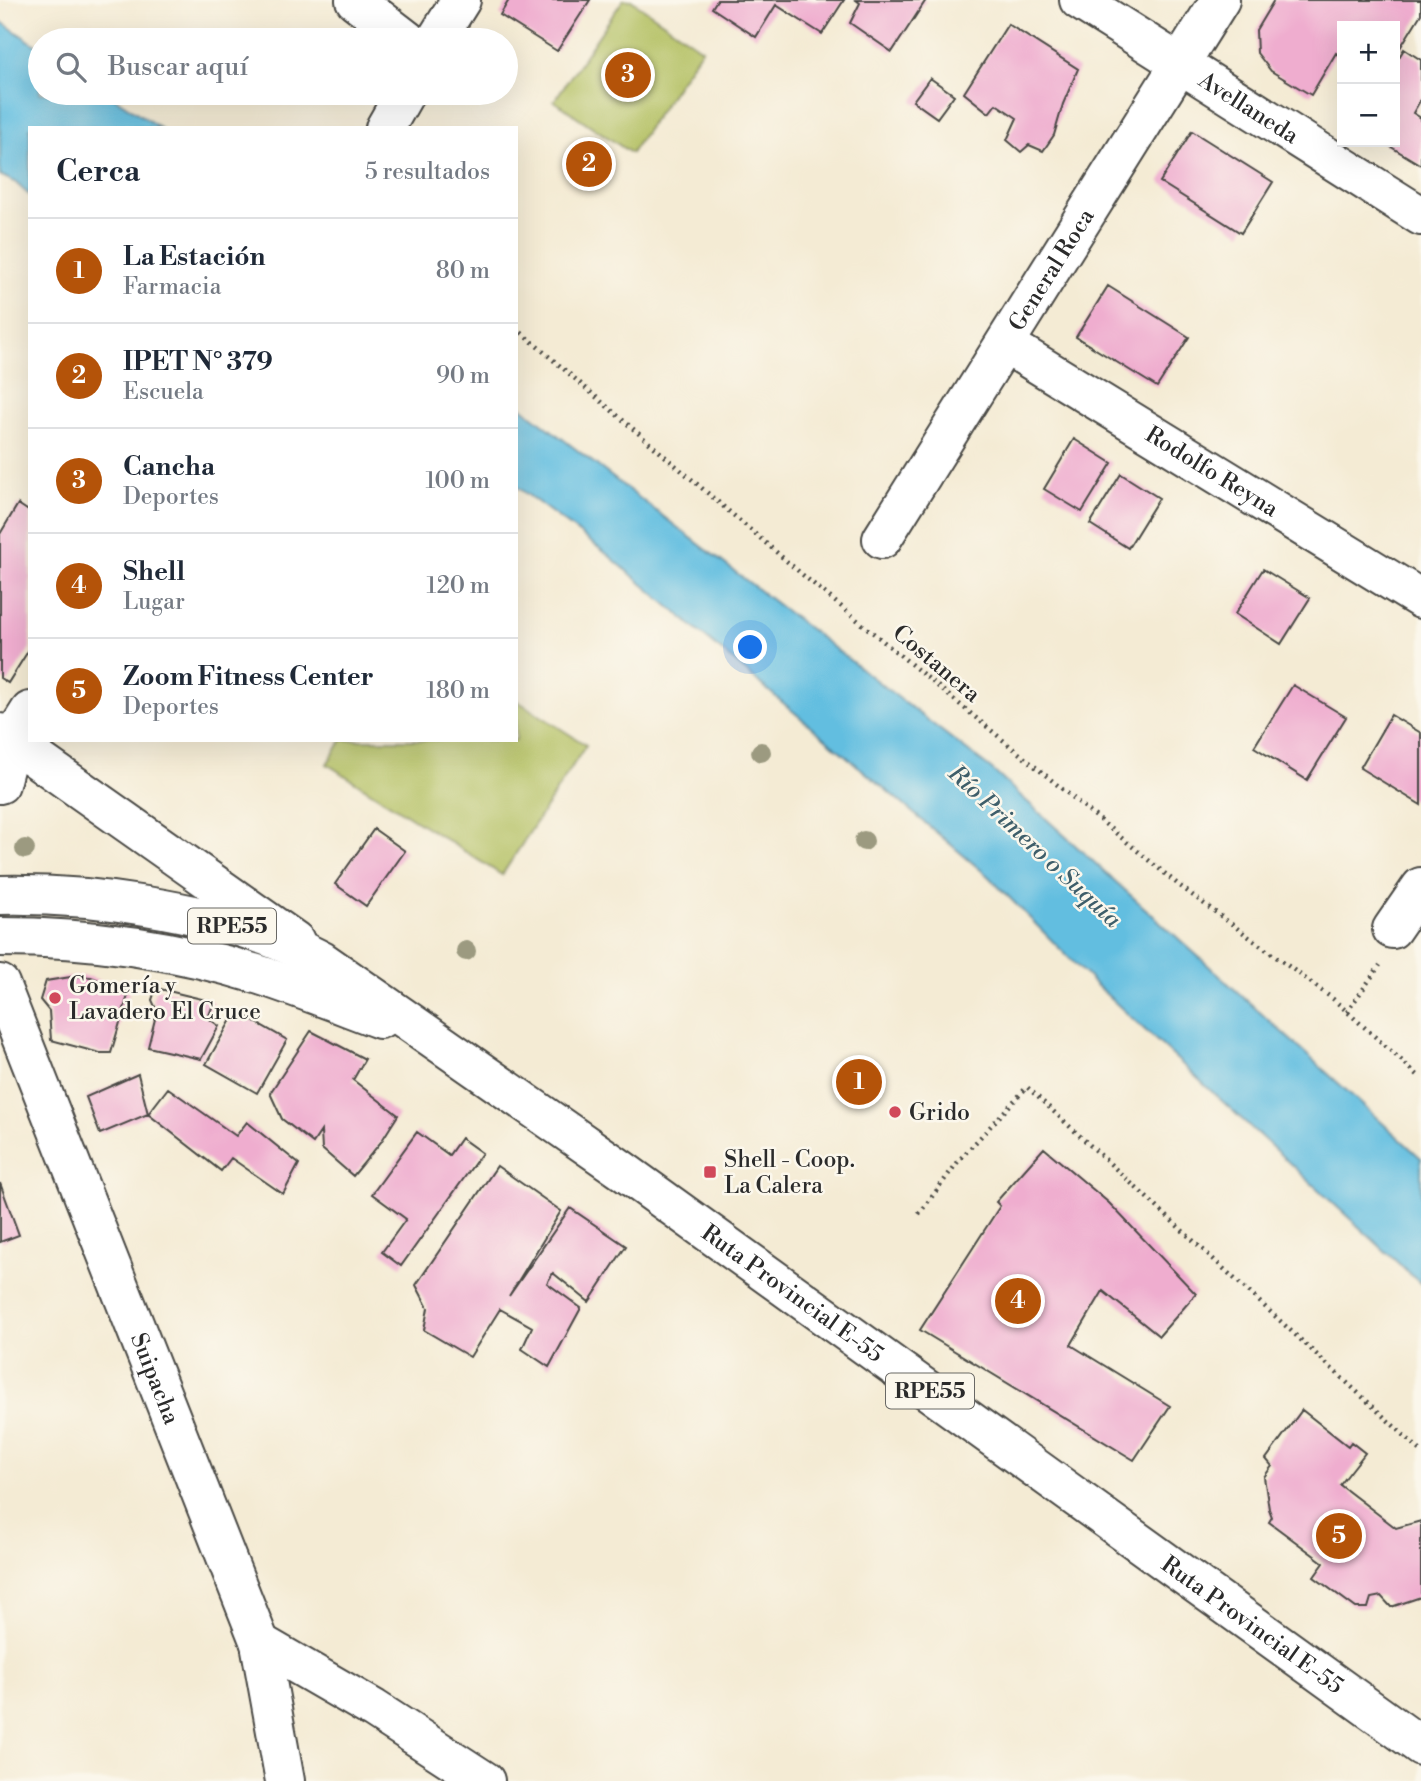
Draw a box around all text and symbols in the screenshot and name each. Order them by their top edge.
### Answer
map controls [1337,21,1400,147]
button: + [1337,21,1400,84]
search box [28,28,518,105]
icon: search [52,48,90,86]
pin: 3 [605,49,651,101]
text: Buscar aquí [108,51,248,83]
street label: Avellaneda [1192,66,1304,150]
button: − [1337,84,1400,147]
pin: 2 [566,138,612,190]
text: Cerca [56,153,140,191]
text: 5 resultados [365,158,490,186]
street label: General Roca [1003,204,1101,336]
text: La Estación [123,241,266,273]
text: 1 [73,257,85,285]
text: 80 m [436,257,490,285]
text: Farmacia [123,273,221,301]
text: IPET N° 379 [123,346,273,378]
text: 2 [72,362,86,390]
text: 90 m [436,362,490,390]
text: Escuela [123,378,204,406]
street label: Rodolfo Reyna [1140,420,1284,523]
text: Cancha [123,451,215,483]
text: 3 [72,467,86,495]
text: 100 m [425,467,490,495]
text: Deportes [123,483,219,511]
text: Shell [123,556,185,588]
text: 4 [71,572,87,600]
text: 120 m [426,572,490,600]
text: Lugar [123,588,185,616]
street label: Costanera [887,619,986,709]
your location [733,630,767,664]
text: Zoom Fitness Center [123,661,374,693]
text: 5 [72,677,86,705]
text: 180 m [426,677,490,705]
text: Deportes [123,693,219,721]
water label: Río Primero o Suquía [941,758,1127,935]
road number: RPE55 [188,908,276,944]
place label: Gomería y Lavadero El Cruce [69,972,261,1026]
marker: Gomería y Lavadero El Cruce [47,990,63,1006]
pin: 1 [836,1056,882,1108]
place label: Grido [909,1099,970,1127]
marker: Grido [887,1104,903,1120]
place label: Shell - Coop. La Calera [724,1146,855,1200]
marker: Shell - Coop. La Calera [702,1164,718,1180]
street label: Ruta Provincial E-55 [696,1219,889,1369]
pin: 4 [995,1275,1041,1327]
street label: Suipacha [124,1329,185,1429]
road number: RPE55 [886,1374,974,1408]
pin: 5 [1316,1510,1362,1562]
street label: Ruta Provincial E-55 [1156,1551,1348,1700]

